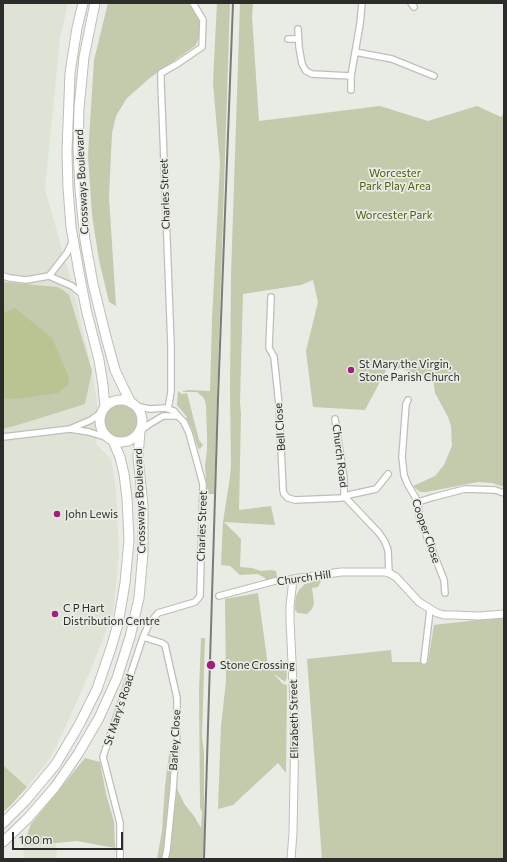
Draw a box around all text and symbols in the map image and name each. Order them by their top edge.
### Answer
street label: Crossways Boulevard [73,129,91,235]
street label: Charles Street [157,158,173,230]
park label: Worcester Park Play Area [359,166,431,192]
park label: Worcester Park [355,208,433,222]
place label: St Mary the Virgin, Stone Parish Church [359,357,460,383]
marker: St Mary the Virgin, Stone Parish Church [346,365,356,375]
street label: Bell Close [272,403,288,451]
street label: Church Road [330,424,350,488]
street label: Crossways Boulevard [132,448,148,554]
street label: Charles Street [194,490,210,562]
street label: Cooper Close [409,497,443,565]
place label: John Lewis [65,507,118,521]
marker: John Lewis [52,509,62,519]
street label: Church Hill [276,568,332,588]
place label: C P Hart Distribution Centre [63,601,160,627]
marker: C P Hart Distribution Centre [50,609,60,619]
place label: Stone Crossing [220,658,295,672]
marker: Stone Crossing [205,659,217,671]
street label: St Mary's Road [101,673,137,747]
street label: Elizabeth Street [287,679,301,759]
street label: Barley Close [167,709,183,771]
scale bar [14,824,125,850]
text: 100 m [19,832,53,846]

